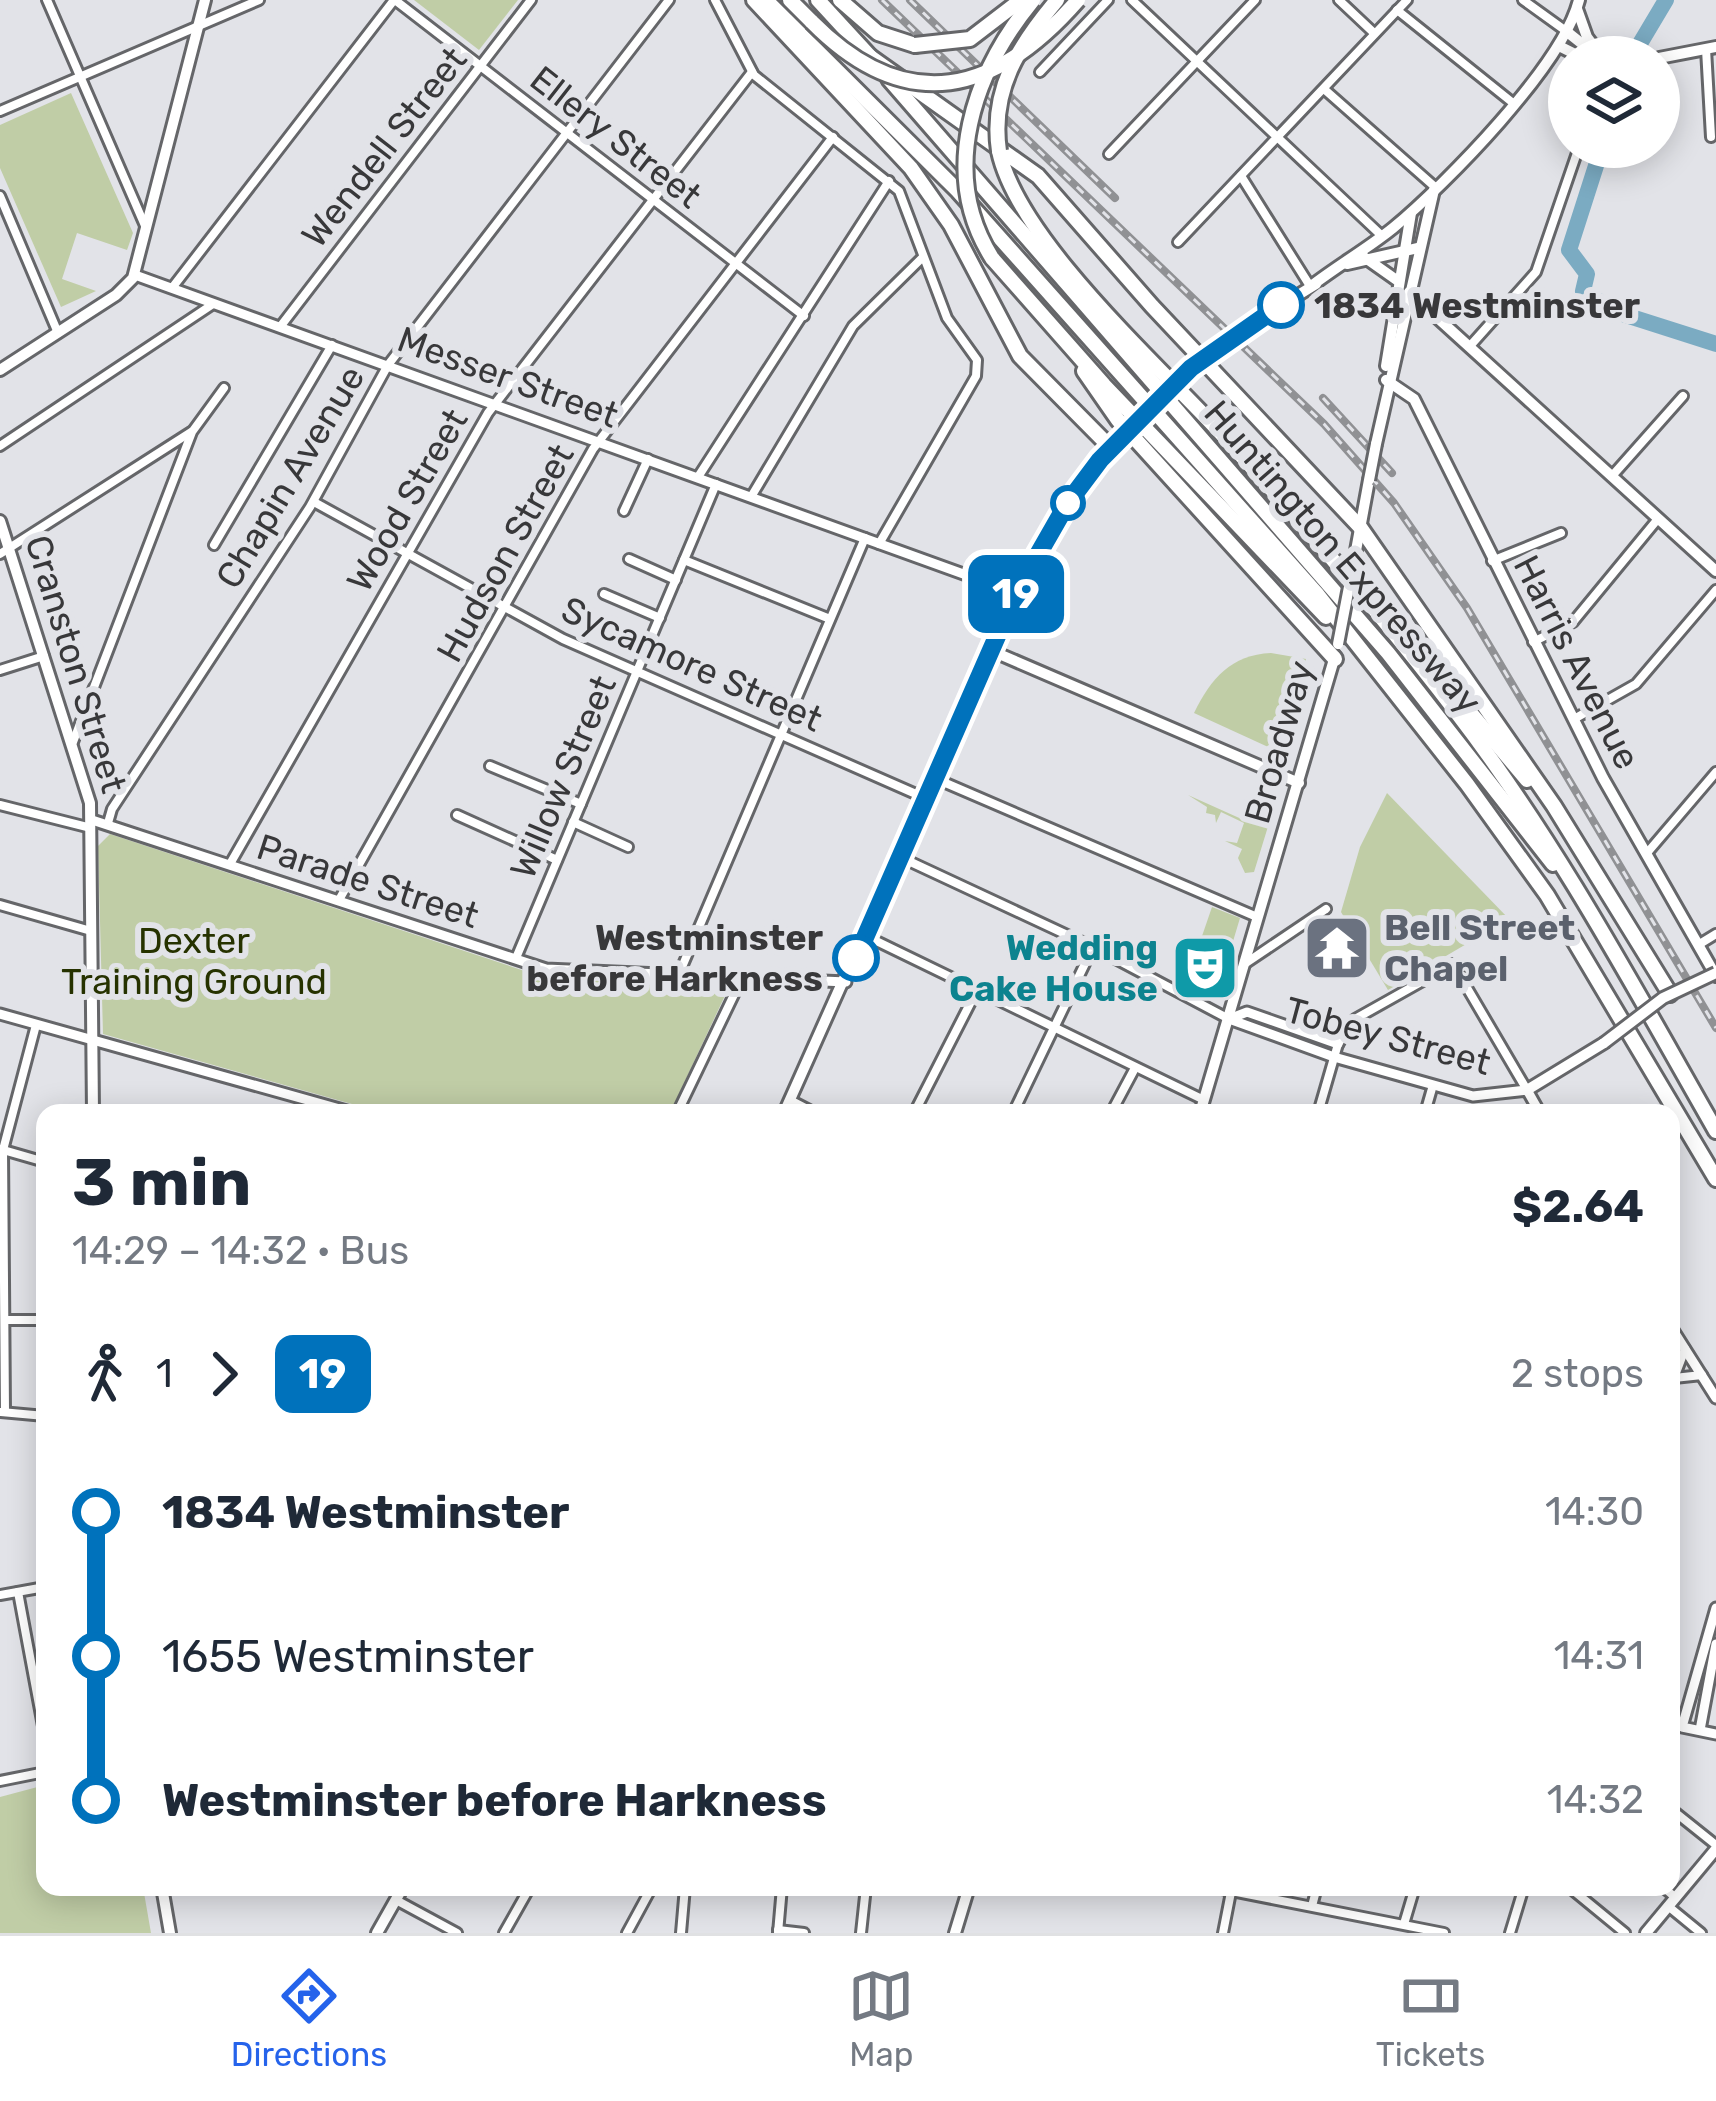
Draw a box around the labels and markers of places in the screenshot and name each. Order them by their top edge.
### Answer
marker: 1834 Westminster [1259,283,1303,327]
place label: 1834 Westminster [1314,284,1640,327]
unlabelled marker [1052,487,1084,519]
place label: Bell Street Chapel [1384,906,1575,990]
temple icon: Bell Street Chapel [1302,913,1372,983]
place label: Westminster before Harkness [526,916,823,1000]
place label: Wedding Cake House [949,926,1158,1010]
theatre icon: Wedding Cake House [1170,933,1240,1003]
marker: Westminster before Harkness [834,936,878,980]

